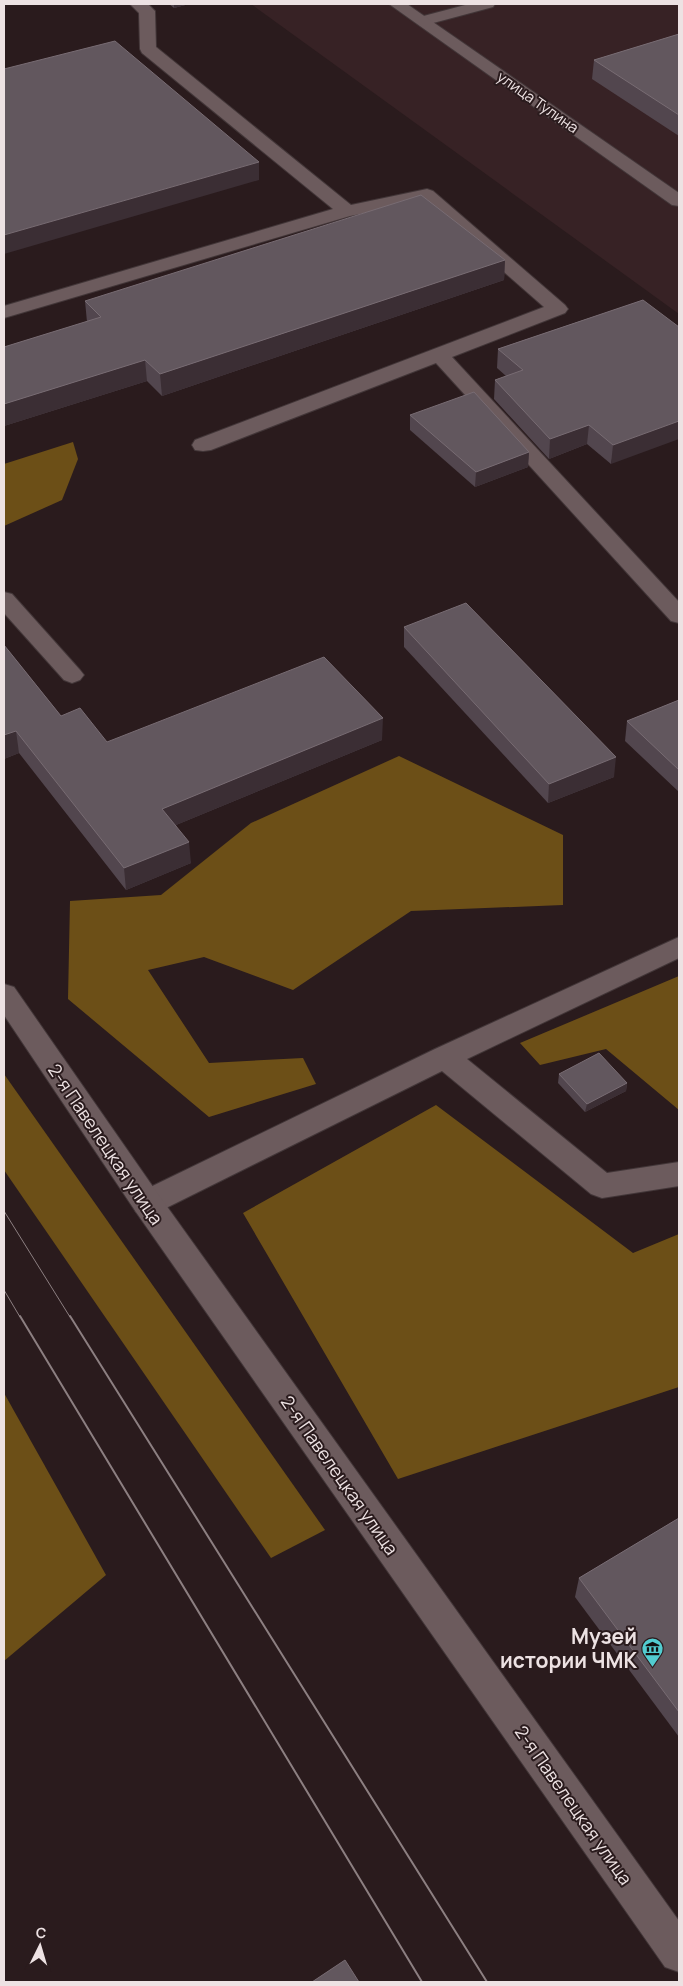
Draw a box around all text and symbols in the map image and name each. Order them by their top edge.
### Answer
street label: улица Тулина [493,66,583,138]
street label: 2-я Павелецкая улица [43,1059,169,1229]
street label: 2-я Павелецкая улица [276,1391,404,1559]
place label: Музей истории ЧМК [500,1622,637,1674]
museum icon: Музей истории ЧМК [641,1636,665,1667]
street label: 2-я Павелецкая улица [510,1721,638,1889]
north arrow [15,1921,65,1971]
text: С [35,1923,47,1942]

